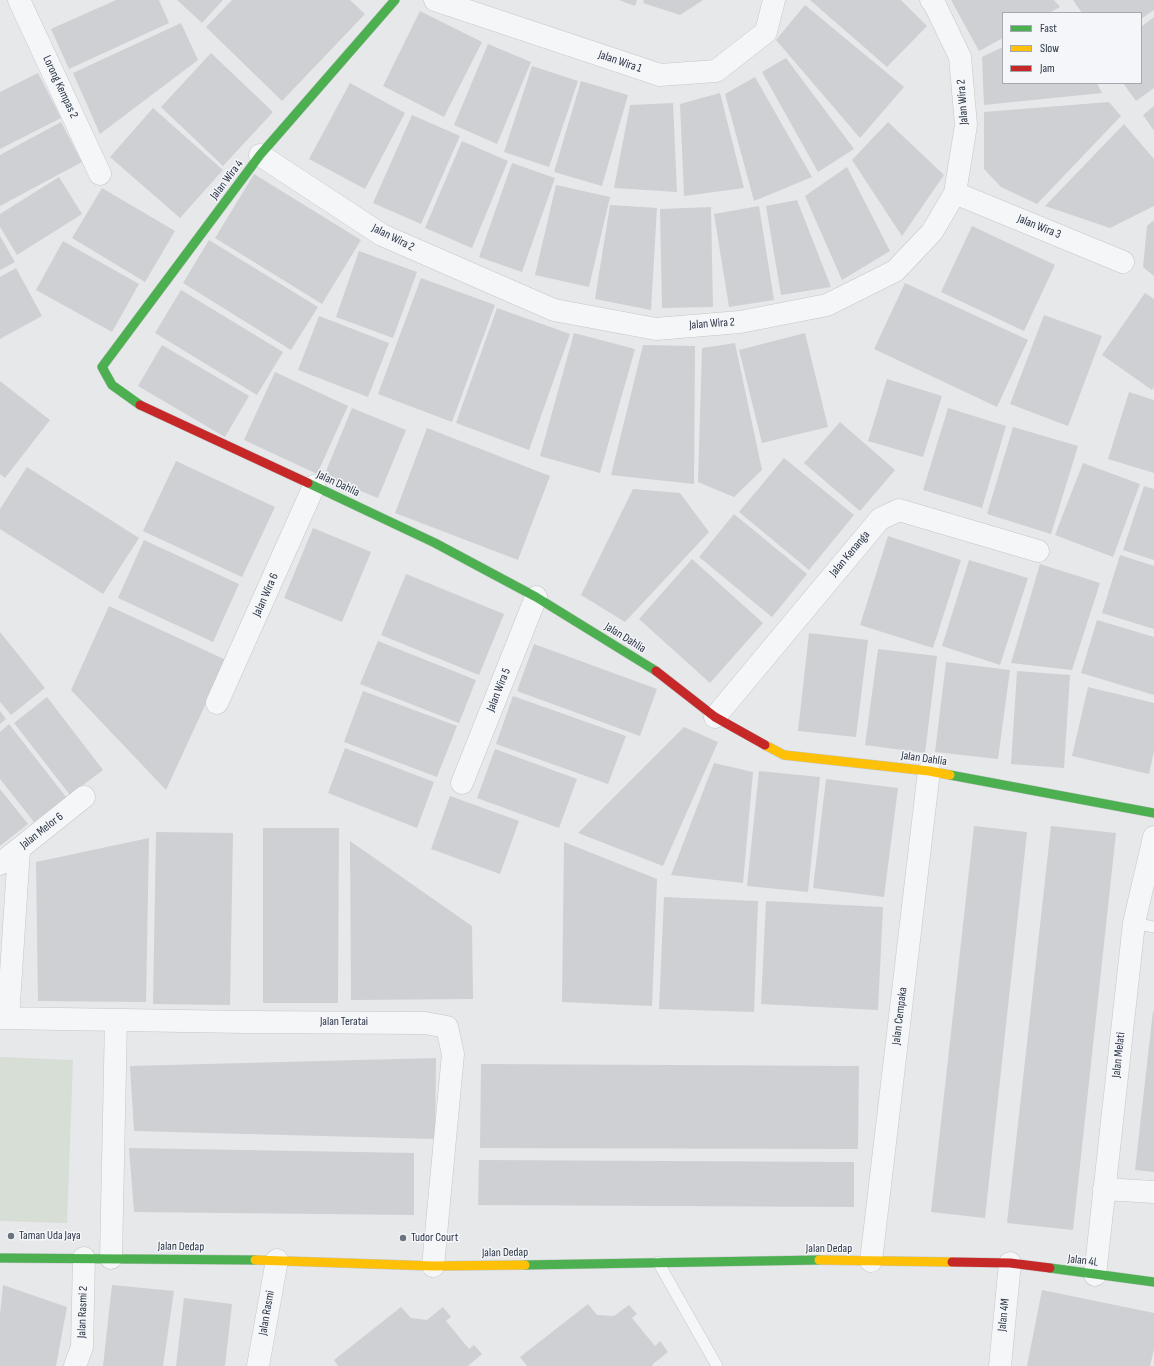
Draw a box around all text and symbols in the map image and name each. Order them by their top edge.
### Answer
legend [1002,12,1142,84]
text: Fast [1040,21,1057,36]
text: Slow [1040,41,1059,56]
street label: Jalan Wira 1 [596,48,644,76]
street label: Lorong Kempas 2 [39,53,81,121]
text: Jam [1040,61,1055,76]
street label: Jalan Wira 2 [954,79,972,125]
street label: Jalan Wira 4 [207,157,247,203]
street label: Jalan Wira 3 [1015,212,1063,242]
street label: Jalan Wira 2 [369,221,417,255]
street label: Jalan Wira 2 [689,315,735,333]
street label: Jalan Dahlia [314,468,362,500]
street label: Jalan Kenanga [827,528,873,580]
street label: Jalan Wira 6 [250,571,282,619]
street label: Jalan Dahlia [602,620,648,656]
street label: Jalan Wira 5 [484,666,514,714]
street label: Jalan Dahlia [900,749,948,769]
street label: Jalan Melor 6 [18,810,66,852]
street label: Jalan Cempaka [889,986,911,1046]
street label: Jalan Teratai [320,1015,368,1029]
street label: Jalan Melati [1109,1032,1129,1078]
place label: Taman Uda Jaya [19,1229,81,1243]
marker: Taman Uda Jaya [6,1231,16,1241]
place label: Tudor Court [411,1231,458,1245]
marker: Tudor Court [398,1233,408,1243]
street label: Jalan Dedap [158,1239,204,1255]
street label: Jalan Dedap [806,1242,852,1256]
street label: Jalan Dedap [482,1245,528,1261]
street label: Jalan 4L [1067,1252,1099,1270]
street label: Jalan Rasmi 2 [75,1286,91,1338]
street label: Jalan Rasmi [256,1289,278,1337]
street label: Jalan 4M [995,1298,1013,1332]

